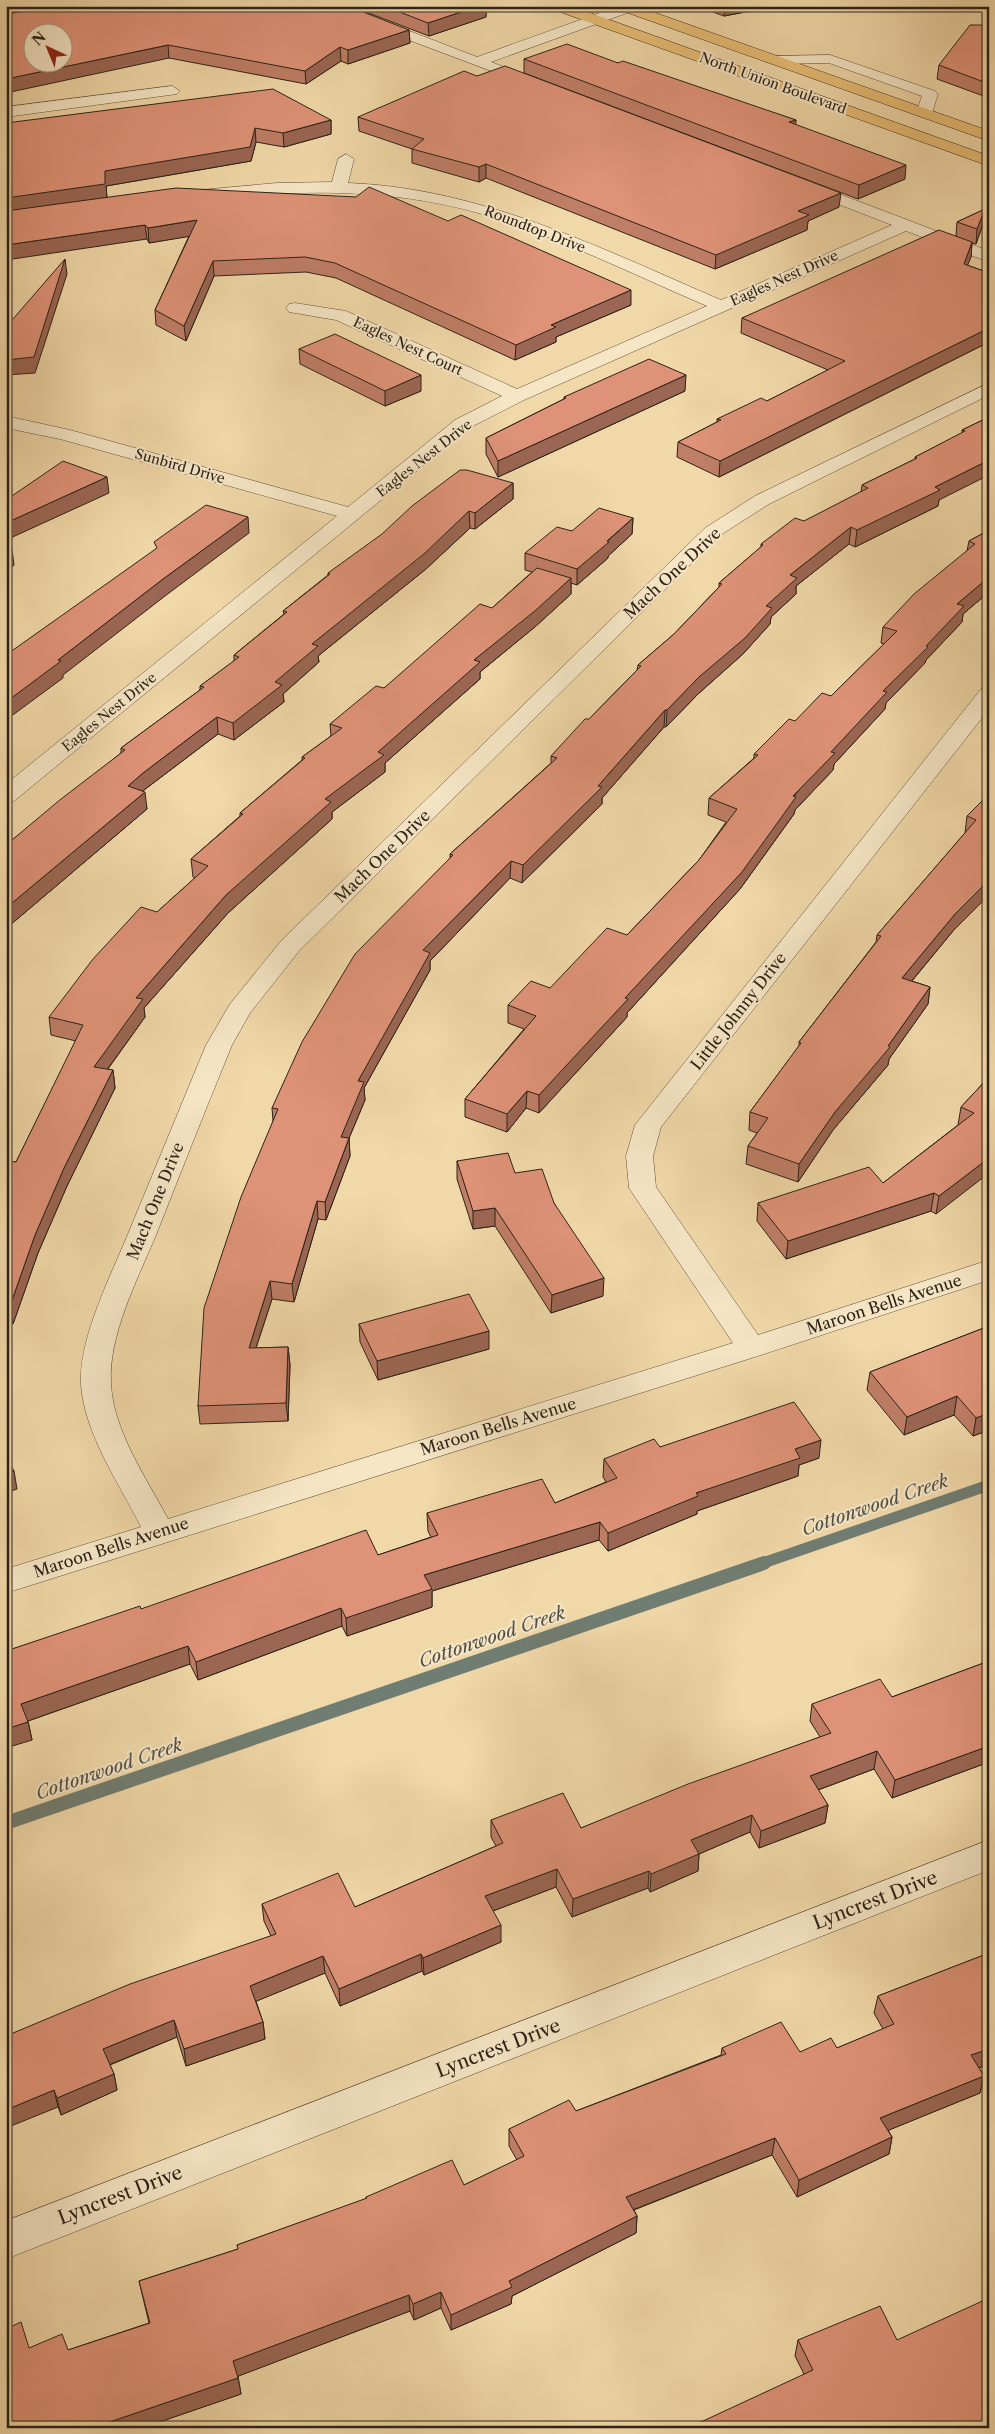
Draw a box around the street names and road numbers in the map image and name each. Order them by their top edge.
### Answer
street label: North Union Boulevard [697,48,849,118]
street label: Roundtop Drive [482,201,588,257]
street label: Eagles Nest Drive [727,246,841,310]
street label: Eagles Nest Court [350,313,466,379]
street label: Eagles Nest Drive [373,415,476,501]
street label: Sunbird Drive [133,445,227,487]
street label: Mach One Drive [619,523,725,623]
street label: Eagles Nest Drive [58,668,160,756]
street label: Mach One Drive [330,805,434,907]
street label: Little Johnny Drive [686,948,790,1074]
street label: Mach One Drive [122,1139,188,1263]
street label: Maroon Bells Avenue [804,1269,964,1339]
street label: Maroon Bells Avenue [418,1393,578,1459]
street label: Maroon Bells Avenue [31,1512,191,1582]
street label: Lyncrest Drive [809,1866,941,1934]
street label: Lyncrest Drive [432,2014,564,2082]
street label: Lyncrest Drive [54,2161,186,2229]

